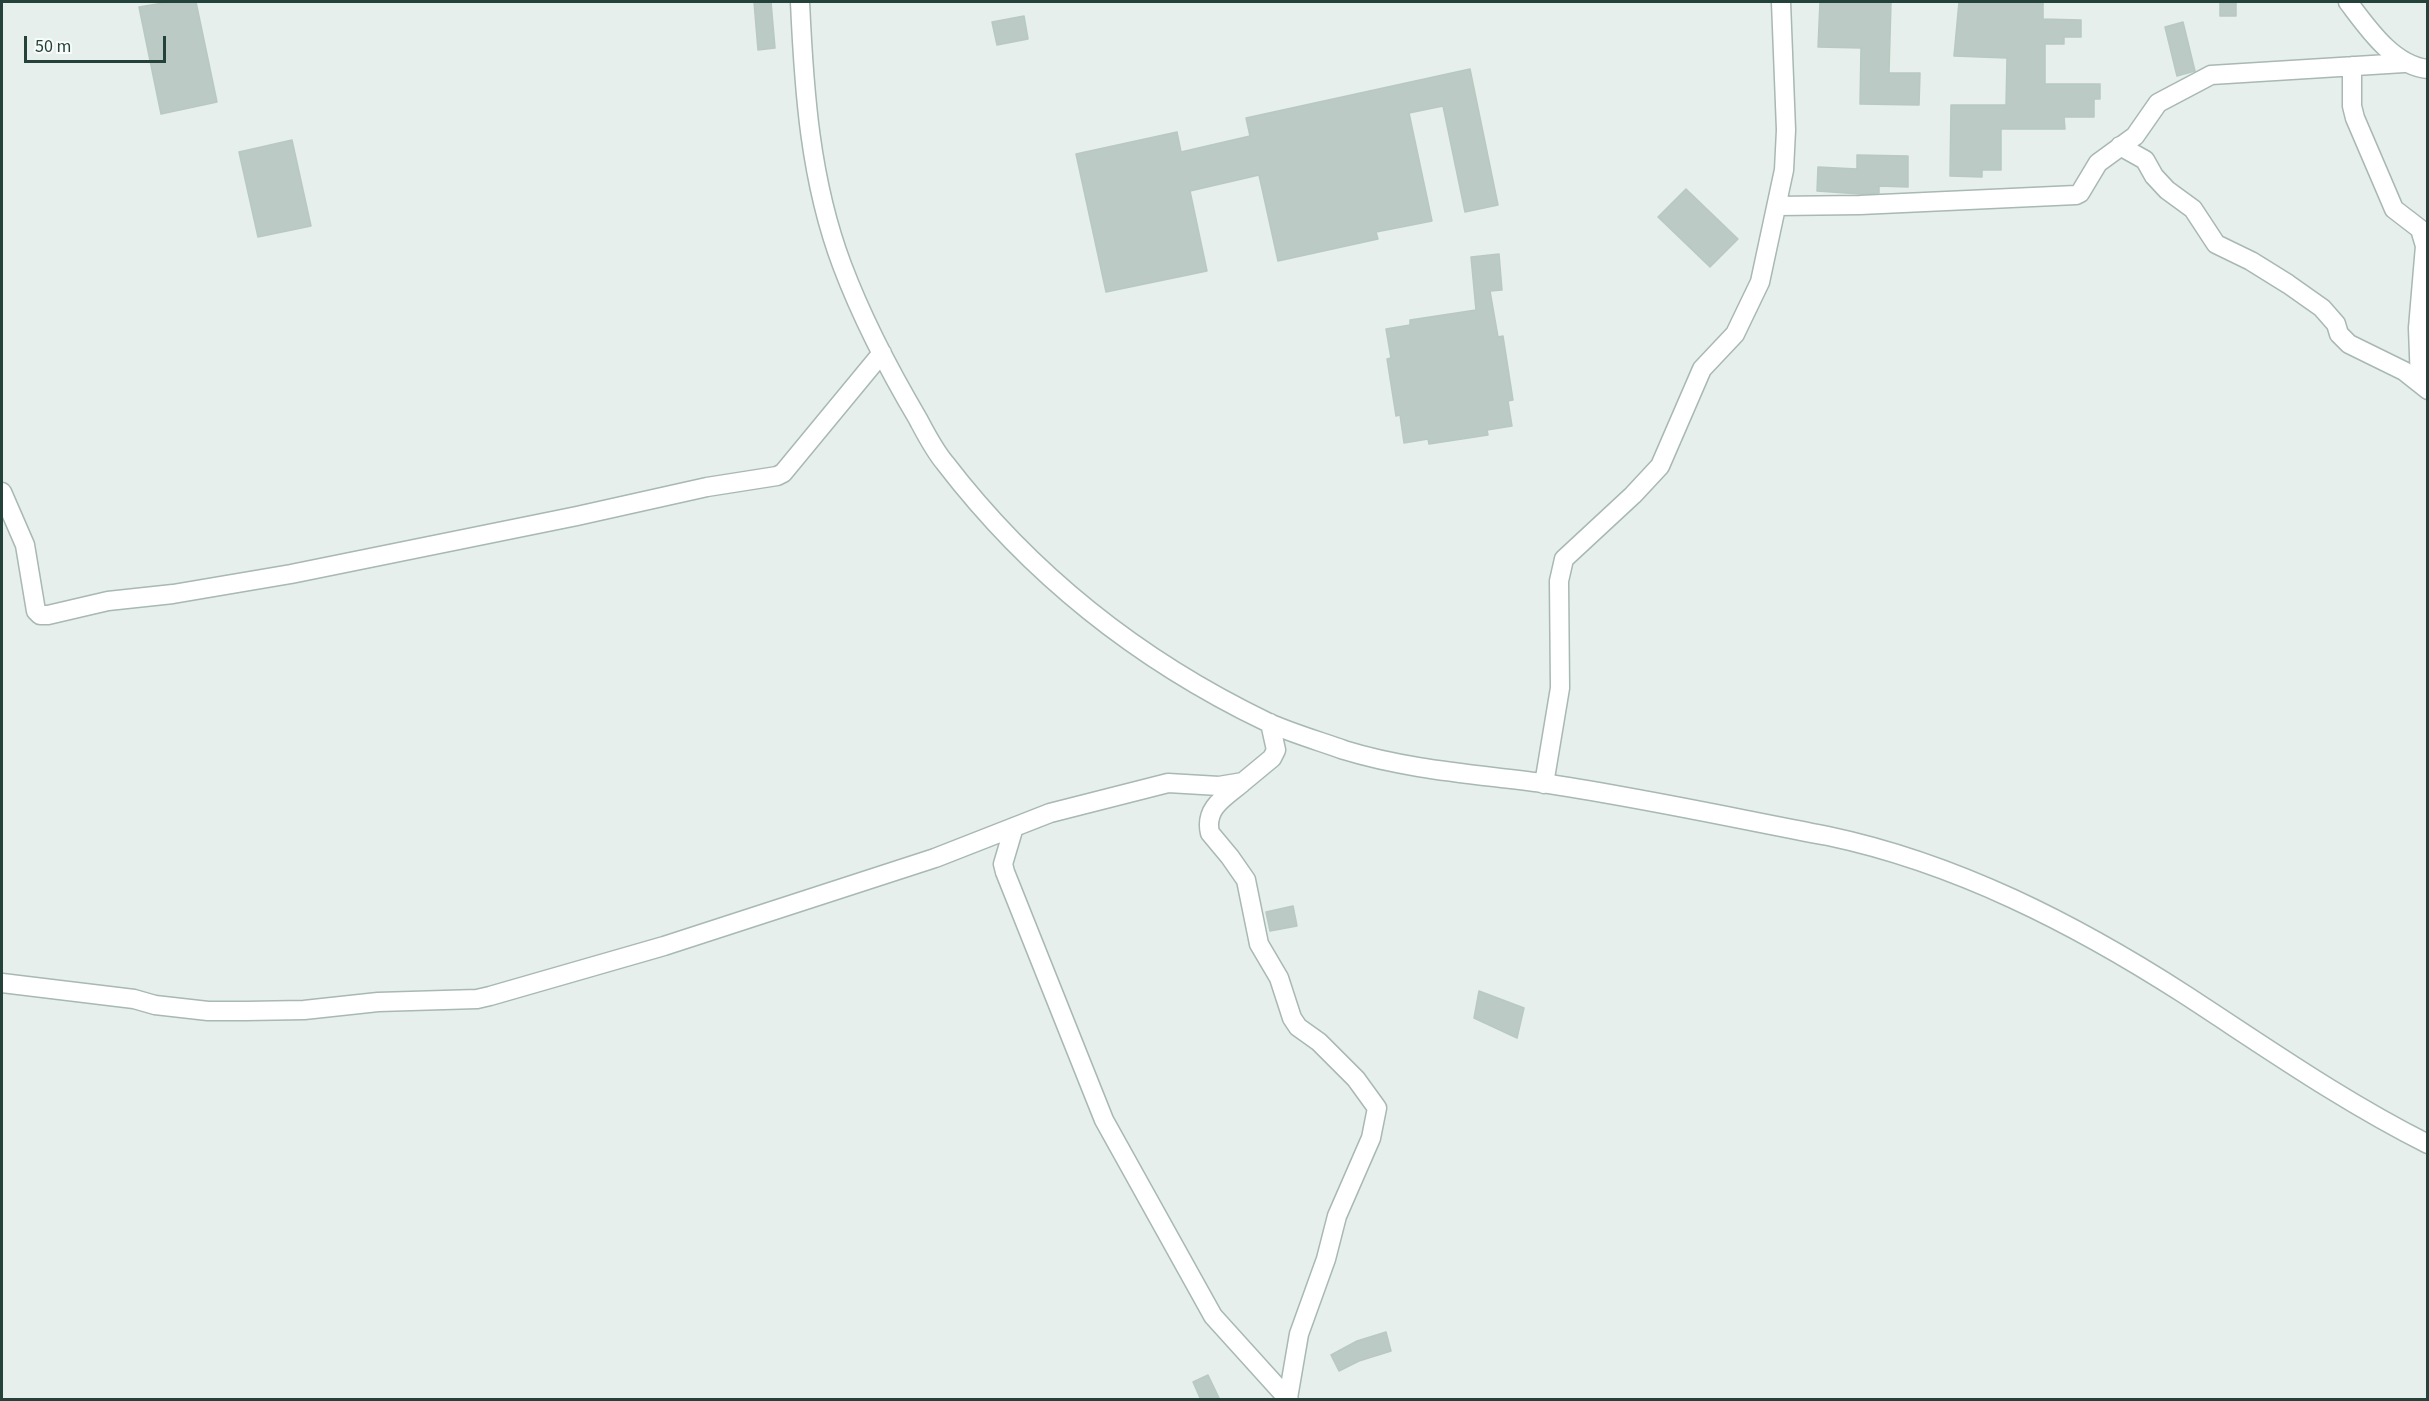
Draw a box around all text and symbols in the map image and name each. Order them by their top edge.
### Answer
scale bar [27,24,170,62]
text: 50 m [35,34,71,59]

